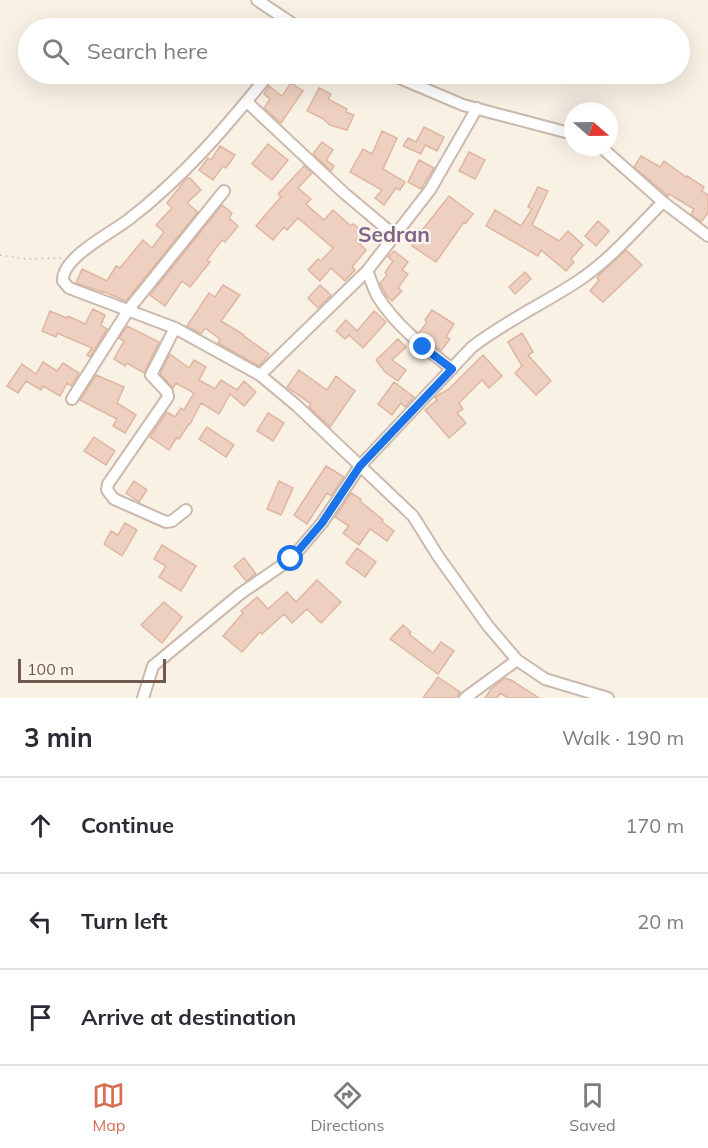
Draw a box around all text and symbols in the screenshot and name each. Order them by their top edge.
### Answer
search box [18,18,690,84]
icon: search [39,35,72,68]
text: Search here [87,37,208,65]
north arrow [564,102,618,156]
district label: Sedran [358,221,430,247]
route end [409,333,435,359]
route start [277,545,303,571]
scale bar [18,656,166,684]
text: 100 m [27,659,74,679]
text: 3 min [24,721,93,754]
text: Walk · 190 m [562,725,684,750]
icon: ahead [24,809,57,842]
text: Continue [81,811,174,839]
text: 170 m [625,813,684,838]
icon: left [24,905,57,938]
text: Turn left [81,907,168,935]
text: 20 m [637,909,684,934]
icon: arrive [24,1001,57,1034]
text: Arrive at destination [81,1003,296,1031]
tab: Map [92,1079,125,1135]
tab: Directions [310,1079,384,1135]
tab: Saved [569,1079,616,1135]

